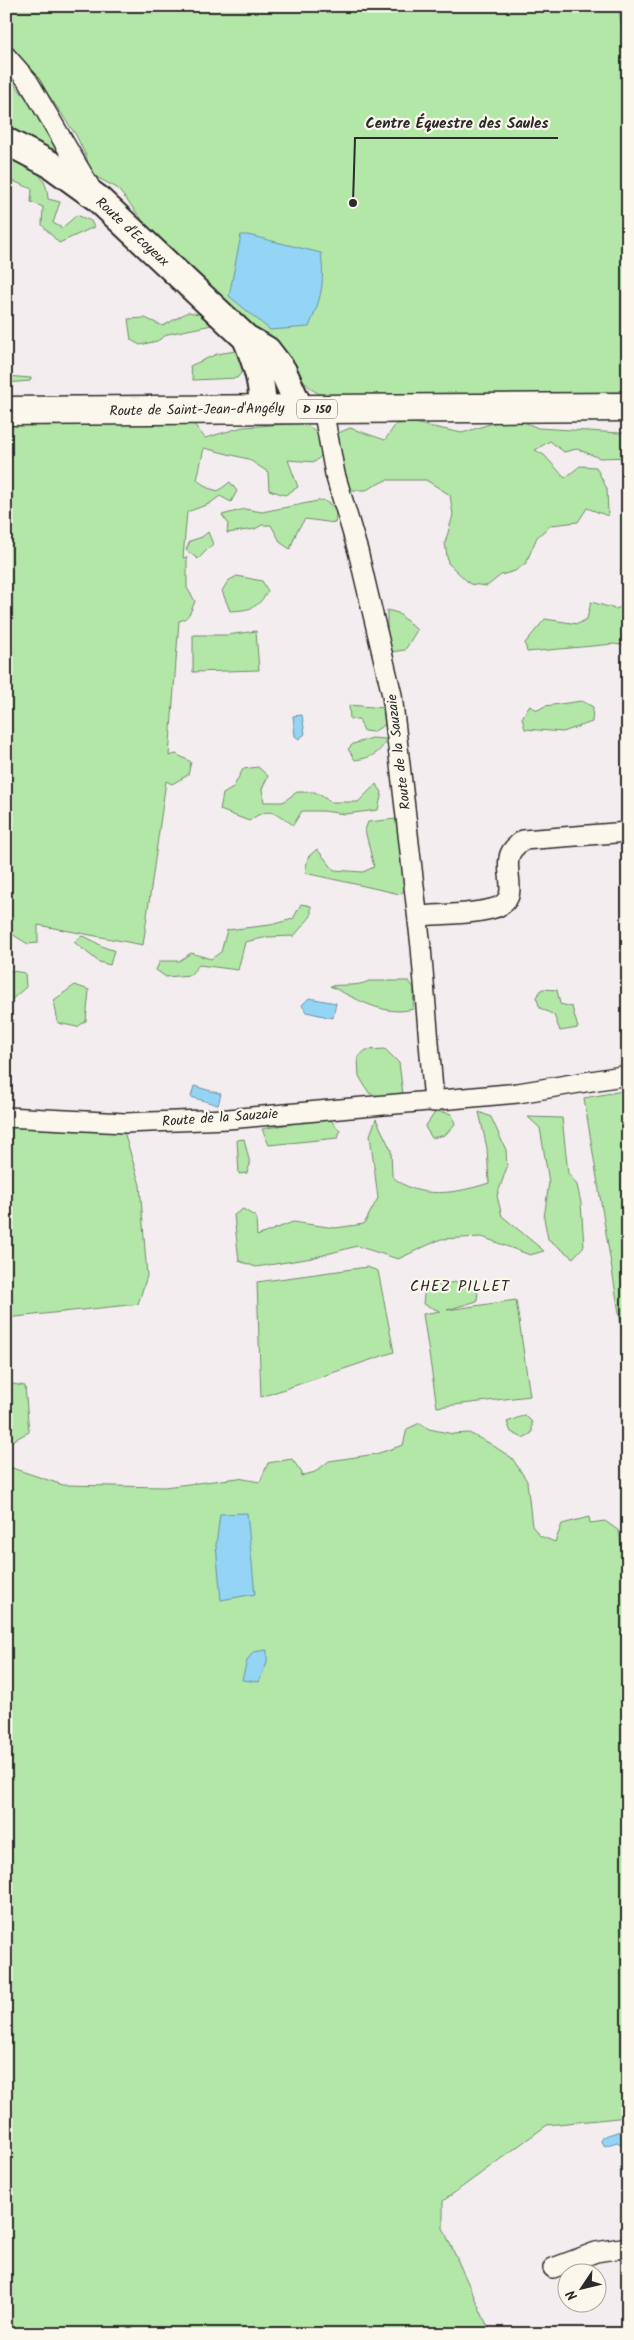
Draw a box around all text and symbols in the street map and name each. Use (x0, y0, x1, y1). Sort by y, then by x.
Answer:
callout: Centre Équestre des Saules (355, 108, 558, 138)
text: Centre Équestre des Saules (366, 112, 548, 136)
street label: Route d'Ecoyeux (90, 192, 175, 273)
street label: Route de Saint-Jean-d'Angély (109, 397, 285, 423)
road number: D 150 (297, 399, 337, 418)
street label: Route de la Sauzaie (381, 692, 417, 811)
street label: Route de la Sauzaie (161, 1103, 279, 1133)
district label: CHEZ PILLET (410, 1275, 511, 1299)
north arrow (556, 2262, 606, 2312)
text: N (561, 2285, 584, 2305)

